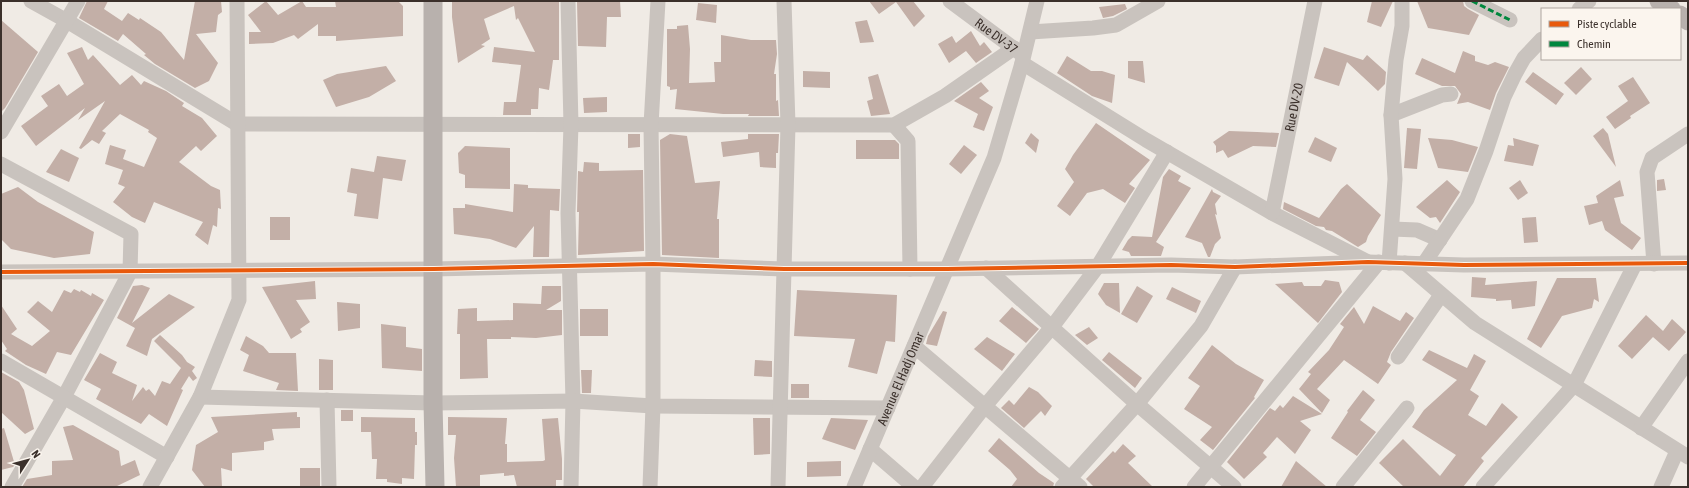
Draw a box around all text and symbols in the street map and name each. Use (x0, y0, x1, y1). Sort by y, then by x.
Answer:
legend (1541, 8, 1681, 60)
street label: Rue DV-37 (972, 15, 1021, 56)
text: Piste cyclable (1577, 17, 1637, 31)
text: Chemin (1577, 37, 1611, 51)
street label: Rue DV-20 (1281, 81, 1306, 133)
street label: Avenue El Hadj Omar (874, 329, 927, 427)
north arrow (8, 440, 48, 480)
text: N (29, 448, 43, 460)

